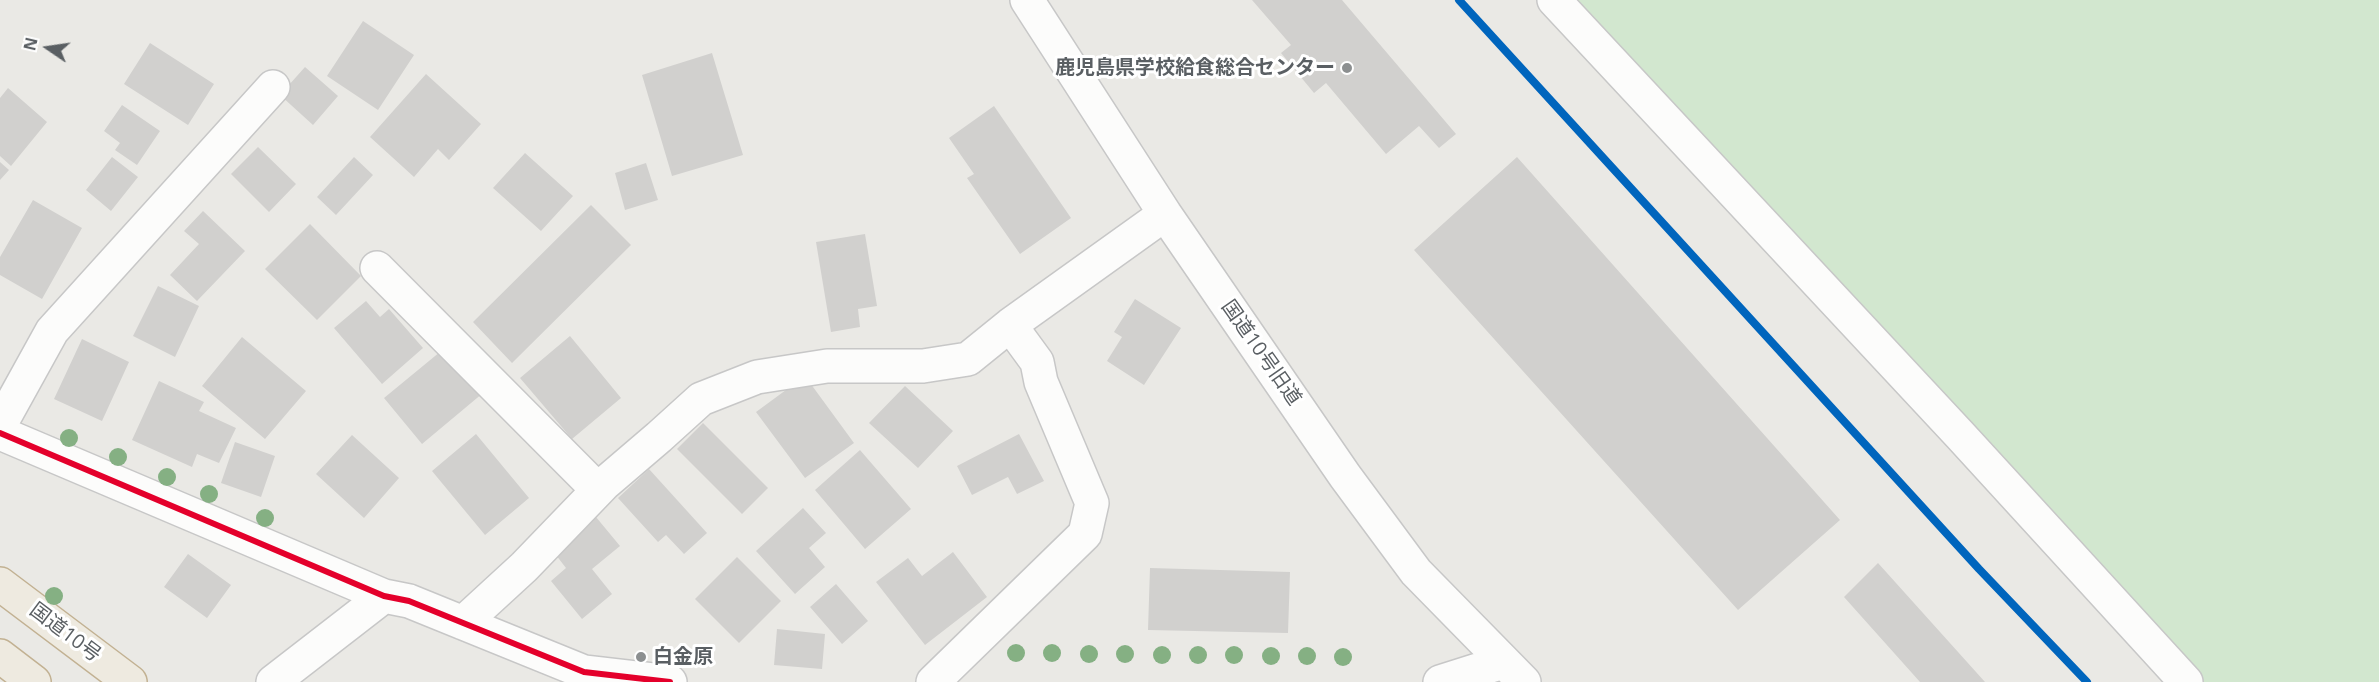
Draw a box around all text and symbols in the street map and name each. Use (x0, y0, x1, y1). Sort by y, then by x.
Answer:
north arrow (18, 18, 78, 78)
text: N (18, 35, 43, 53)
place label: 鹿児島県学校給食総合センター (1055, 56, 1335, 80)
marker: 鹿児島県学校給食総合センター (1340, 61, 1354, 75)
street label: 国道10号旧道 (1216, 296, 1306, 410)
street label: 国道10号 (25, 598, 105, 668)
place label: 白金原 (653, 645, 713, 669)
marker: 白金原 (634, 650, 648, 664)

